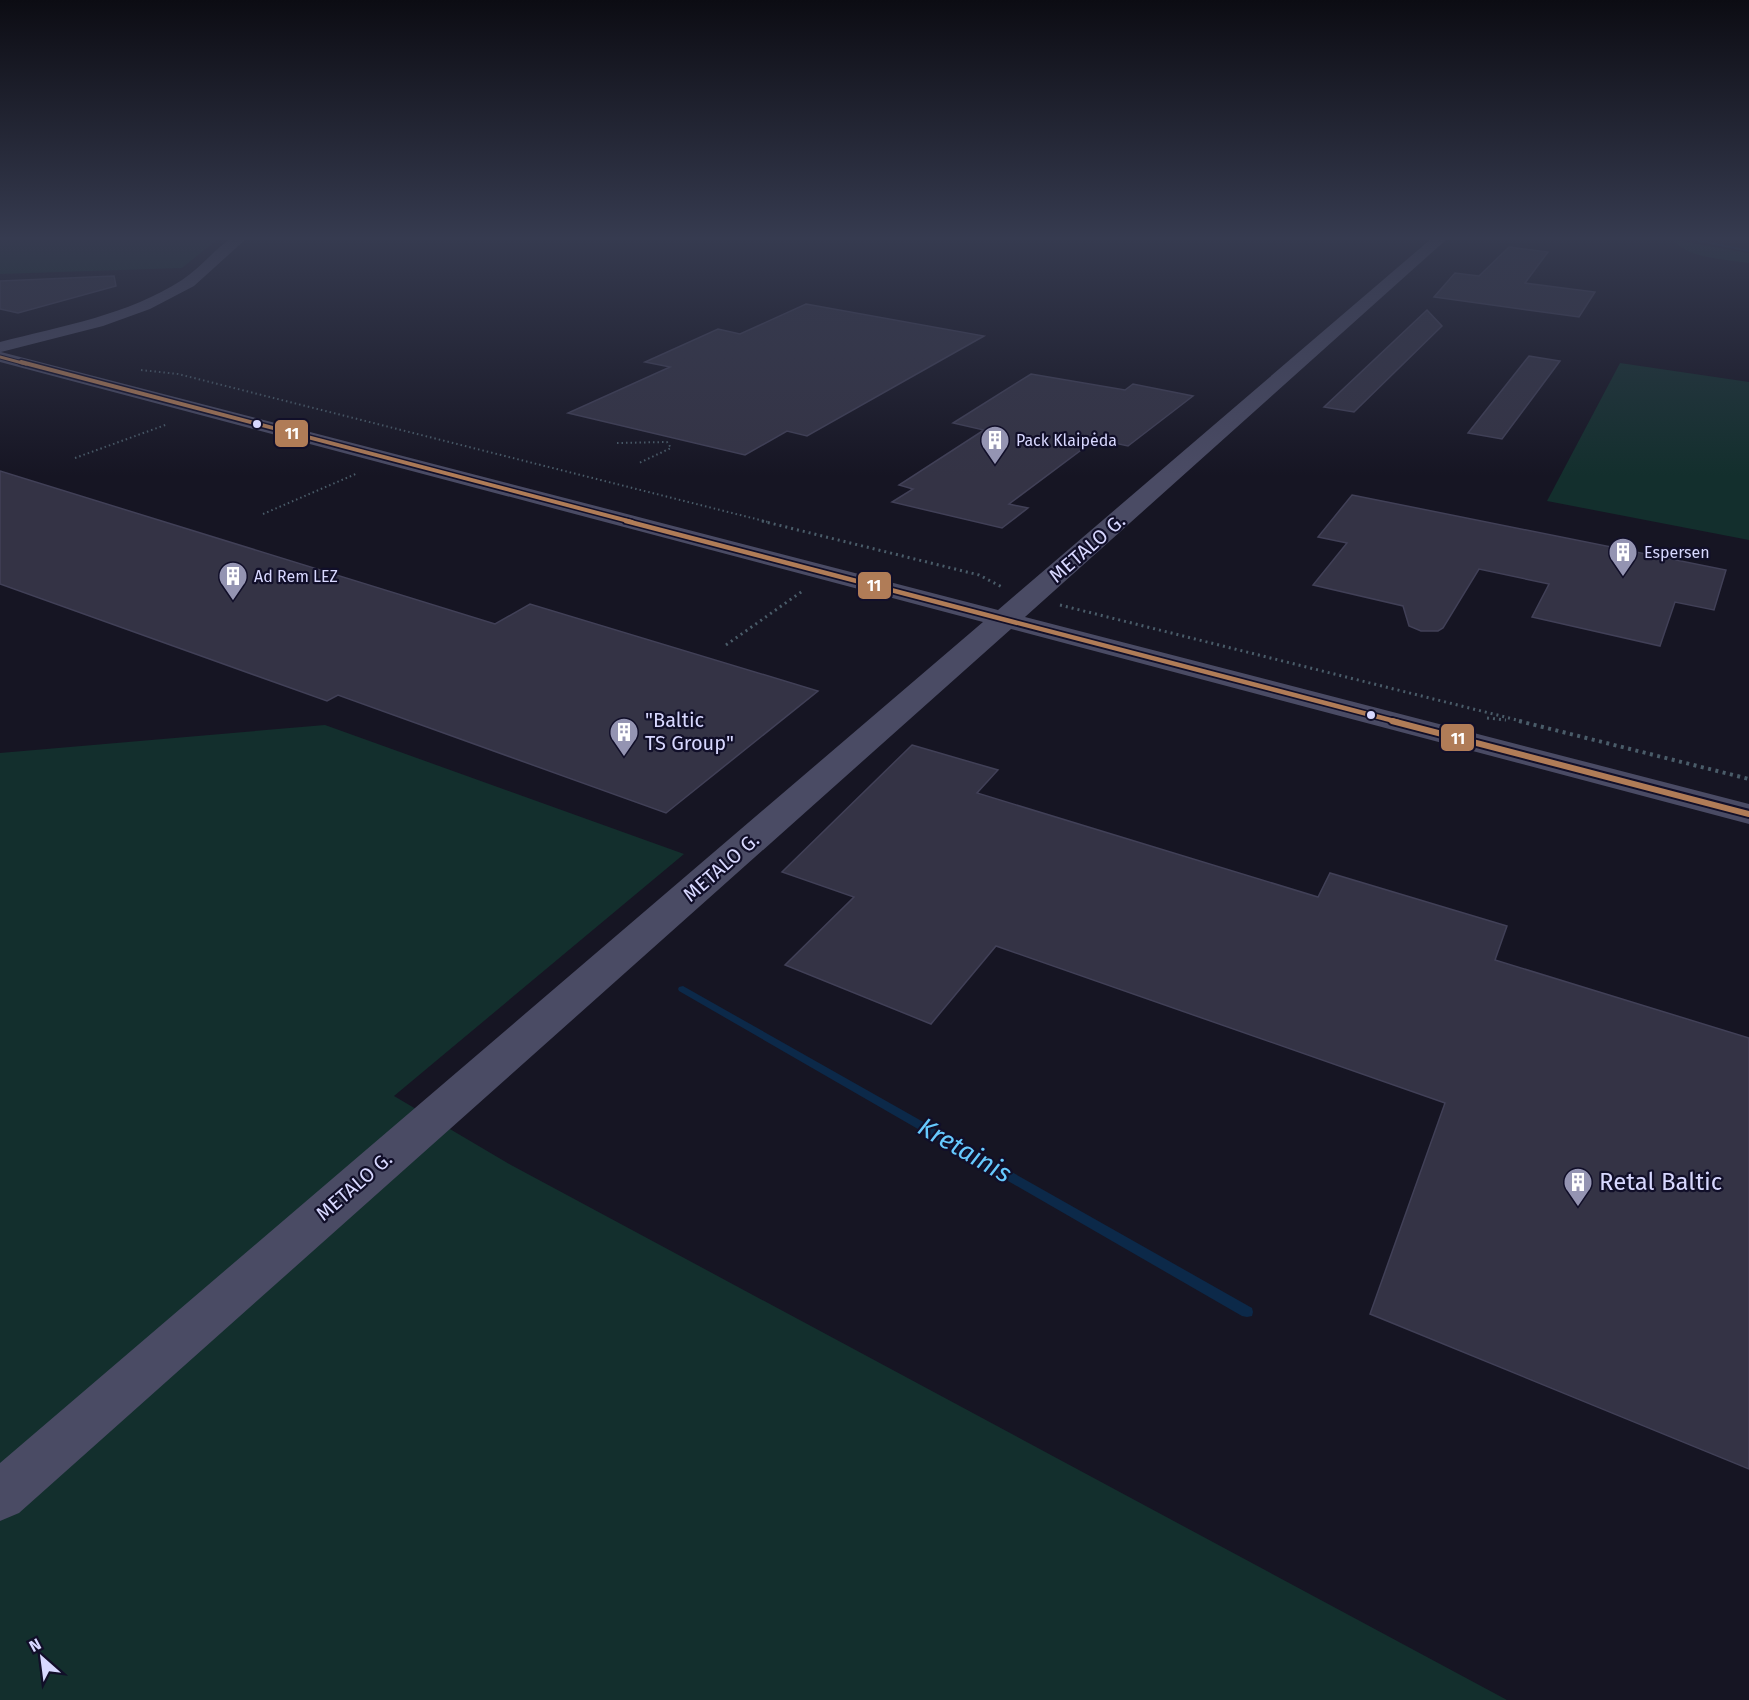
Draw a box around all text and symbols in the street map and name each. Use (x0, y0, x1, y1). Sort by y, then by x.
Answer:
unlabelled marker (251, 418, 263, 430)
line badge: 11 (274, 419, 309, 448)
text: 11 (285, 424, 299, 443)
building icon: Pack Klaipėda (979, 424, 1011, 466)
place label: Pack Klaipėda (1016, 431, 1117, 450)
street label: METALO G. (1044, 509, 1130, 587)
building icon: Espersen (1607, 536, 1639, 578)
place label: Espersen (1644, 543, 1710, 562)
building icon: Ad Rem LEZ (217, 560, 249, 602)
place label: Ad Rem LEZ (254, 567, 338, 586)
line badge: 11 (857, 571, 892, 600)
text: 11 (867, 576, 881, 595)
place label: "Baltic TS Group" (645, 708, 734, 755)
unlabelled marker (1365, 709, 1377, 721)
building icon: "Baltic TS Group" (608, 716, 640, 758)
line badge: 11 (1440, 723, 1475, 752)
text: 11 (1451, 729, 1465, 748)
street label: METALO G. (678, 828, 764, 906)
water label: Kretainis (912, 1111, 1017, 1190)
street label: METALO G. (311, 1147, 397, 1225)
building icon: Retal Baltic (1562, 1166, 1594, 1208)
place label: Retal Baltic (1599, 1168, 1722, 1196)
north arrow (12, 1628, 72, 1688)
text: N (26, 1634, 44, 1656)

